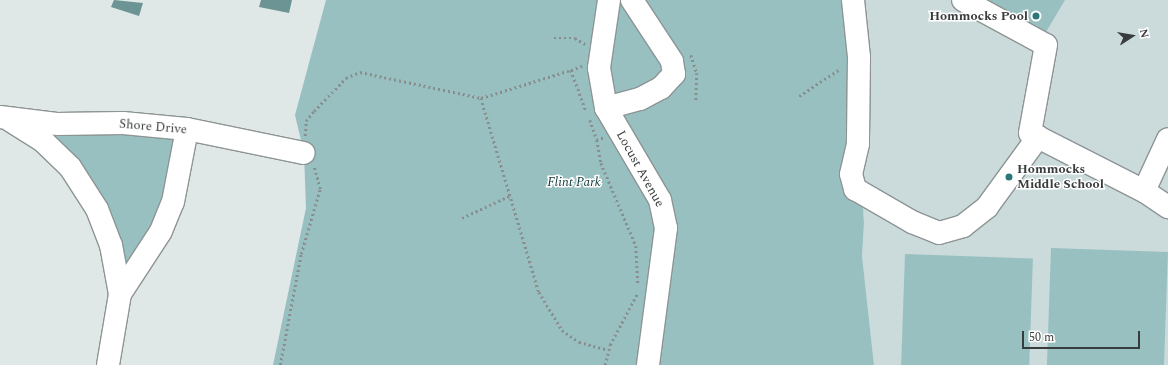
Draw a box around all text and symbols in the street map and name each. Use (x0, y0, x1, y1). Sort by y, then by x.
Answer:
place label: Hommocks Pool (929, 8, 1028, 24)
marker: Hommocks Pool (1031, 11, 1041, 21)
north arrow (1112, 16, 1152, 56)
text: N (1135, 27, 1153, 40)
street label: Shore Drive (118, 116, 188, 138)
street label: Locust Avenue (613, 128, 667, 210)
place label: Hommocks Middle School (1017, 162, 1104, 193)
marker: Hommocks Middle School (1004, 172, 1014, 182)
park label: Flint Park (547, 174, 601, 190)
scale bar (1024, 323, 1142, 349)
text: 50 m (1029, 328, 1054, 347)

